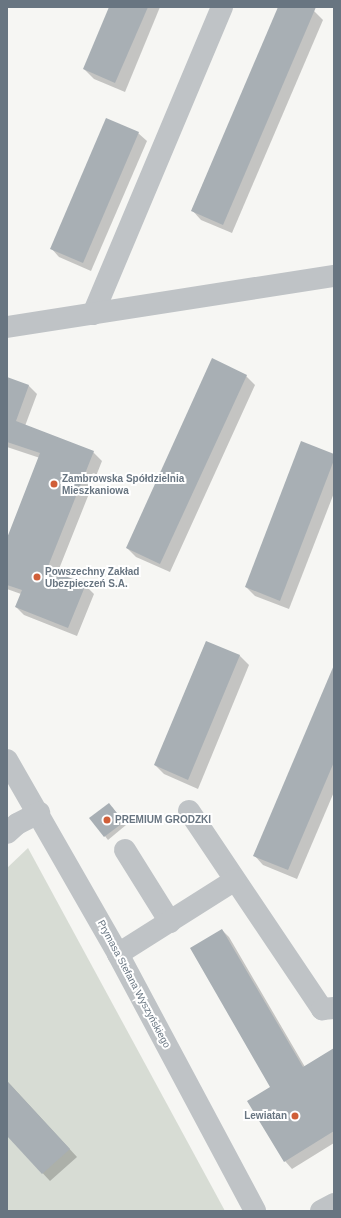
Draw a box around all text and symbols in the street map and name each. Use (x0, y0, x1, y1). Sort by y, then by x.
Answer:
place label: Zambrowska Spółdzielnia Mieszkaniowa (62, 472, 184, 496)
marker: Zambrowska Spółdzielnia Mieszkaniowa (49, 479, 59, 489)
place label: Powszechny Zakład Ubezpieczeń S.A. (45, 565, 139, 588)
marker: Powszechny Zakład Ubezpieczeń S.A. (32, 572, 42, 582)
place label: PREMIUM GRODZKI (115, 814, 211, 826)
marker: PREMIUM GRODZKI (102, 815, 112, 825)
street label: Prymasa Stefana Wyszyńskiego (95, 918, 173, 1050)
place label: Lewiatan (244, 1110, 287, 1122)
marker: Lewiatan (290, 1111, 300, 1121)

